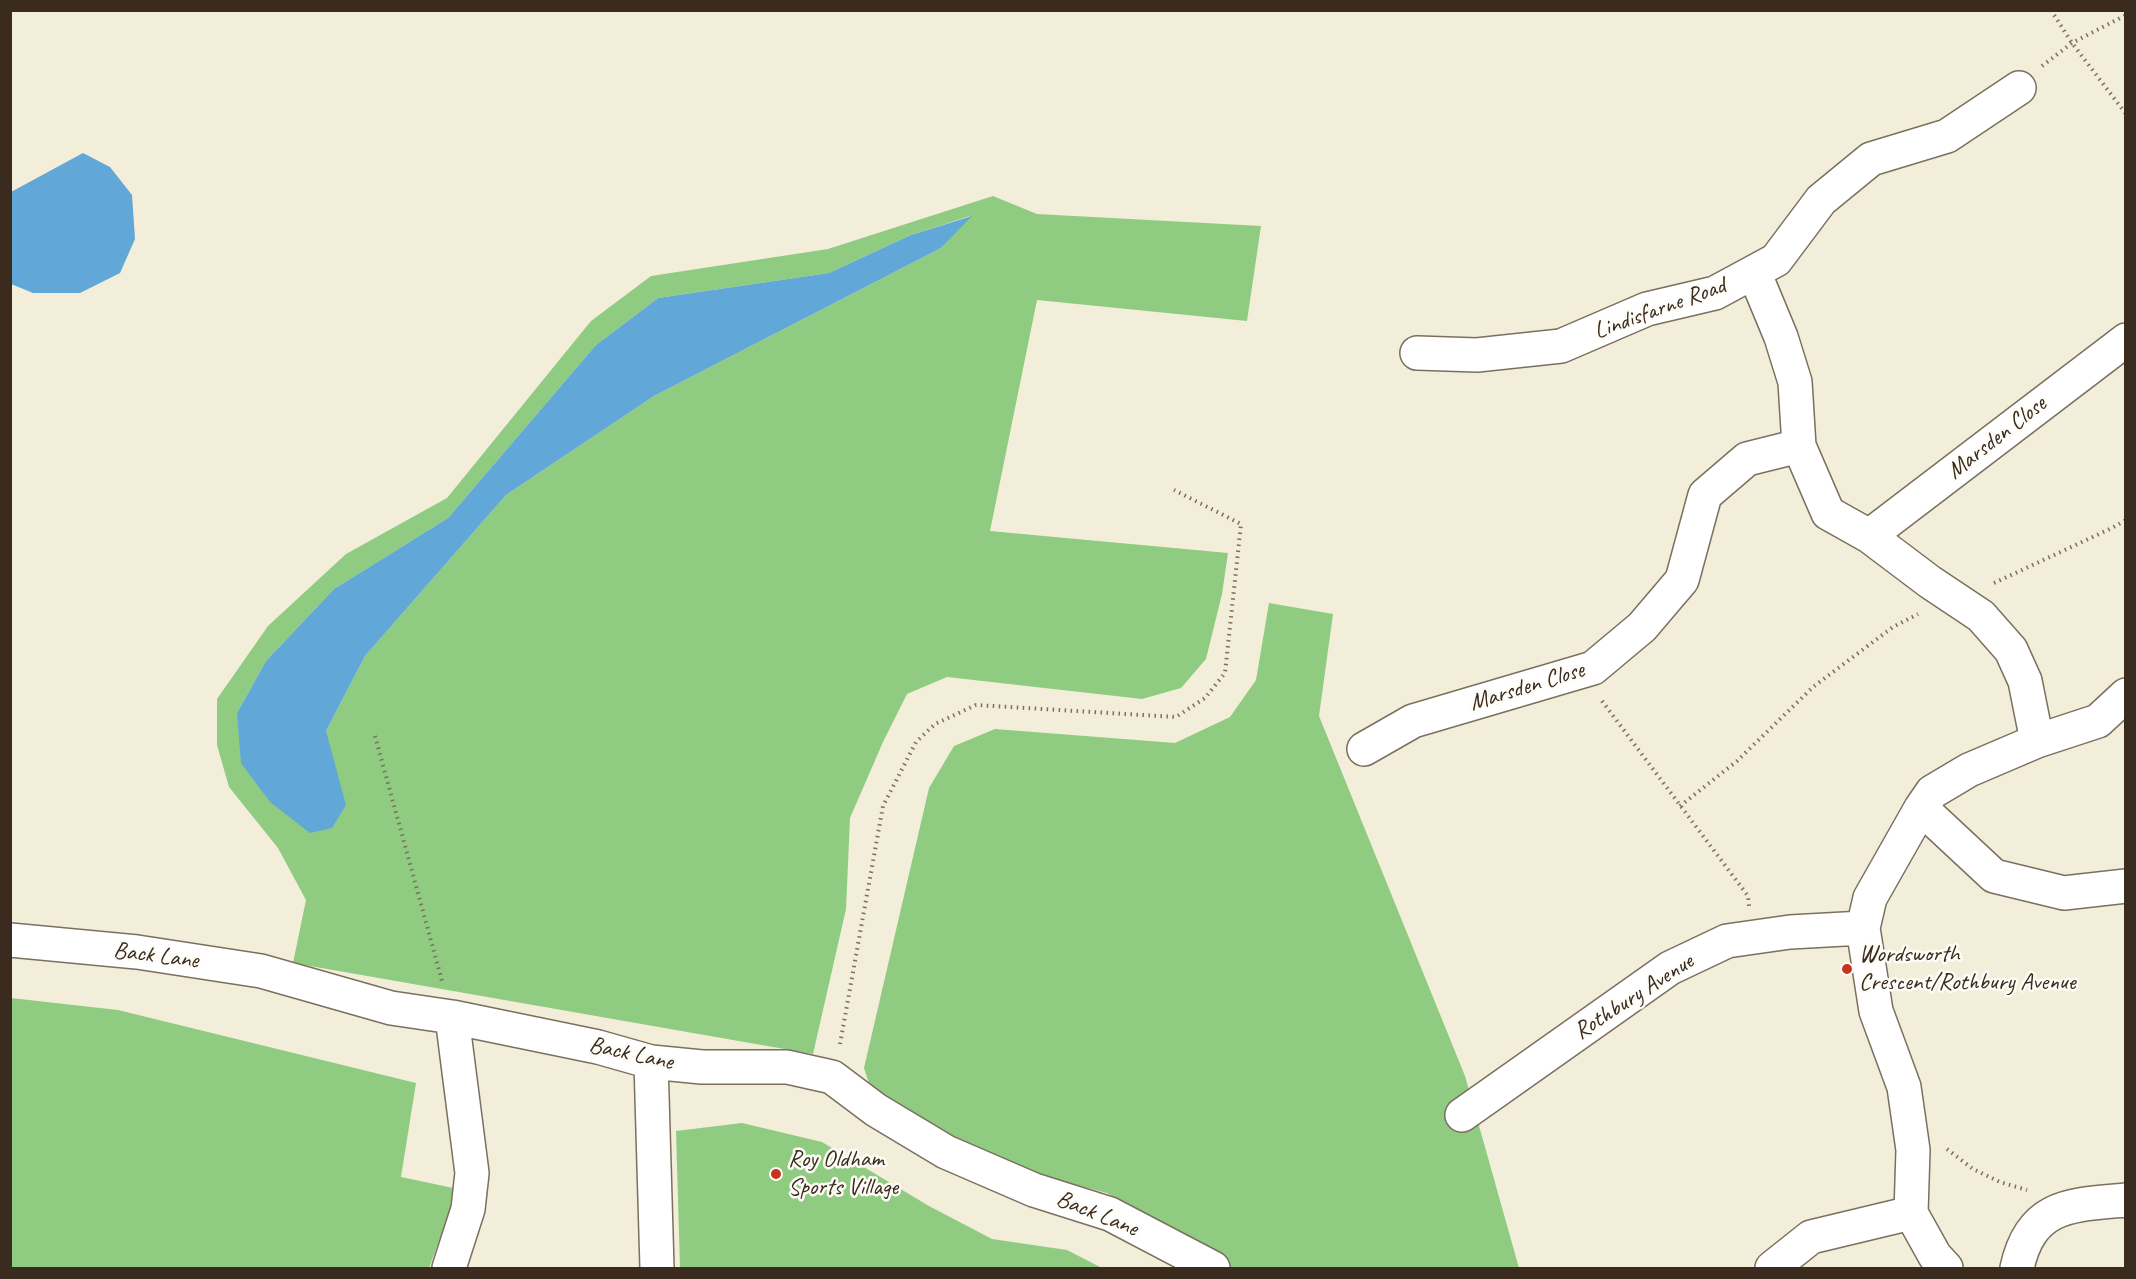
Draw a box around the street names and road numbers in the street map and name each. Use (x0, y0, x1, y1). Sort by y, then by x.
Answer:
street label: Lindisfarne Road (1590, 272, 1730, 346)
street label: Marsden Close (1941, 390, 2053, 486)
street label: Marsden Close (1466, 656, 1588, 718)
street label: Back Lane (112, 937, 200, 975)
street label: Rothbury Avenue (1569, 948, 1699, 1046)
street label: Back Lane (586, 1031, 676, 1077)
street label: Back Lane (1052, 1185, 1142, 1243)

